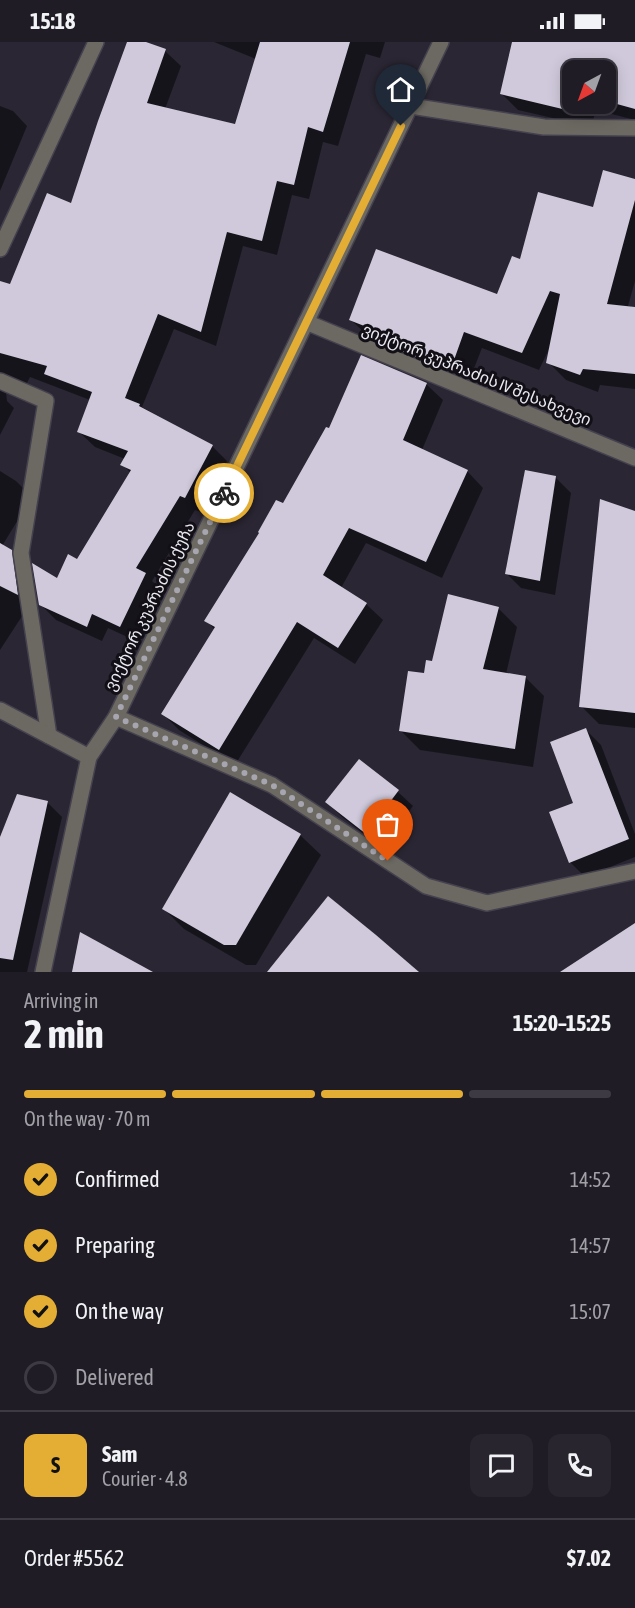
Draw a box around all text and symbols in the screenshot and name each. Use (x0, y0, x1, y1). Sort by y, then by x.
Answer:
text: 15:18 (30, 8, 75, 34)
north arrow (562, 60, 616, 114)
map controls (562, 60, 616, 114)
pin (375, 64, 426, 126)
icon: home (384, 73, 417, 106)
street label: ვიქტორ კუპრაძის IV შესახვევი (359, 320, 594, 429)
courier (194, 463, 254, 523)
icon: bike (208, 477, 241, 510)
street label: ვიქტორ კუპრაძის ქუჩა (100, 519, 199, 694)
pin (362, 799, 413, 861)
icon: bag (371, 808, 404, 841)
text: Arriving in (24, 989, 98, 1012)
text: 15:20–15:25 (513, 1010, 611, 1036)
text: 2 min (24, 1012, 104, 1056)
text: On the way · 70 m (24, 1107, 150, 1130)
icon: check (24, 1163, 57, 1196)
text: Confirmed (75, 1166, 160, 1192)
text: 14:52 (570, 1168, 611, 1191)
icon: check (24, 1229, 57, 1262)
text: Preparing (75, 1232, 155, 1258)
text: 14:57 (570, 1234, 611, 1257)
icon: check (24, 1295, 57, 1328)
text: On the way (75, 1298, 164, 1324)
text: 15:07 (569, 1300, 611, 1323)
text: Delivered (75, 1364, 154, 1390)
button: chat (470, 1434, 533, 1497)
button: phone (548, 1434, 611, 1497)
text: Sam (102, 1441, 137, 1467)
text: S (51, 1452, 60, 1478)
text: Courier · 4.8 (102, 1467, 188, 1490)
text: Order #5562 (24, 1545, 124, 1571)
text: $7.02 (567, 1545, 611, 1571)

